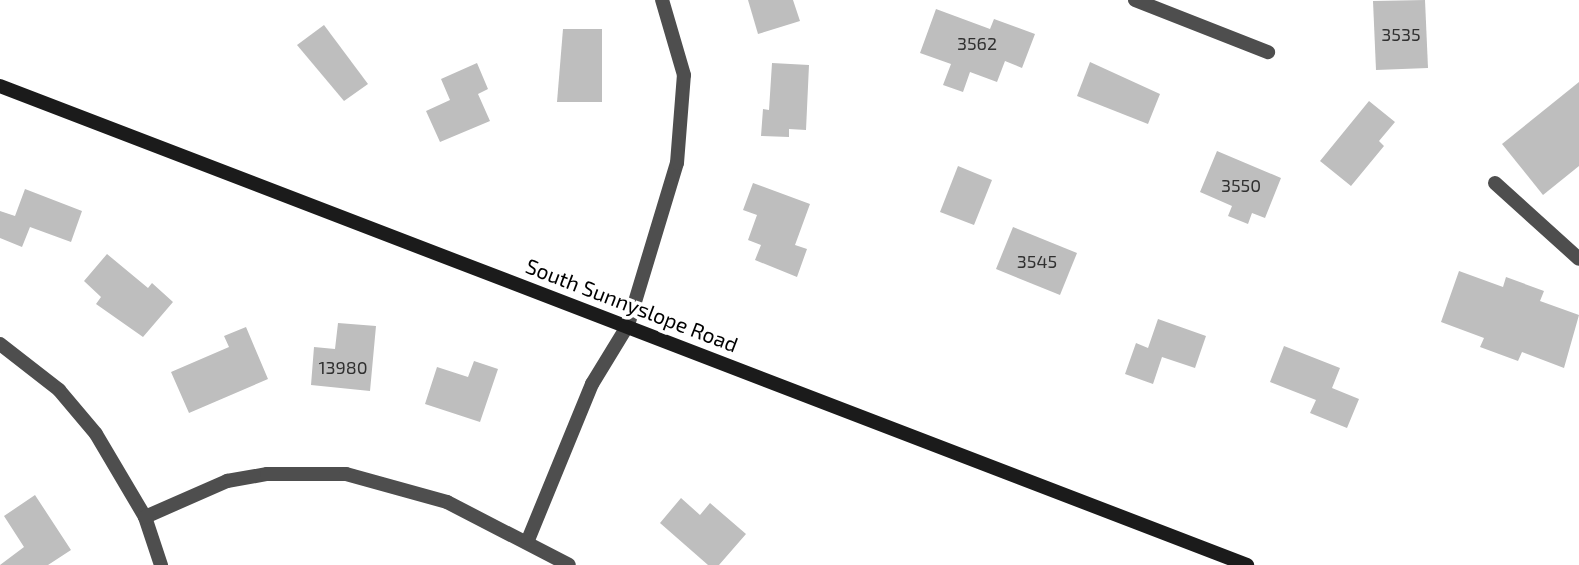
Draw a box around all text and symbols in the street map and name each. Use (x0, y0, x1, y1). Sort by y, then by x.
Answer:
house number: 3535 (1381, 23, 1421, 45)
house number: 3562 (957, 32, 997, 54)
house number: 3550 (1221, 174, 1261, 196)
house number: 3545 (1017, 250, 1057, 272)
street label: South Sunnyslope Road (522, 253, 742, 357)
house number: 13980 (318, 356, 368, 378)

